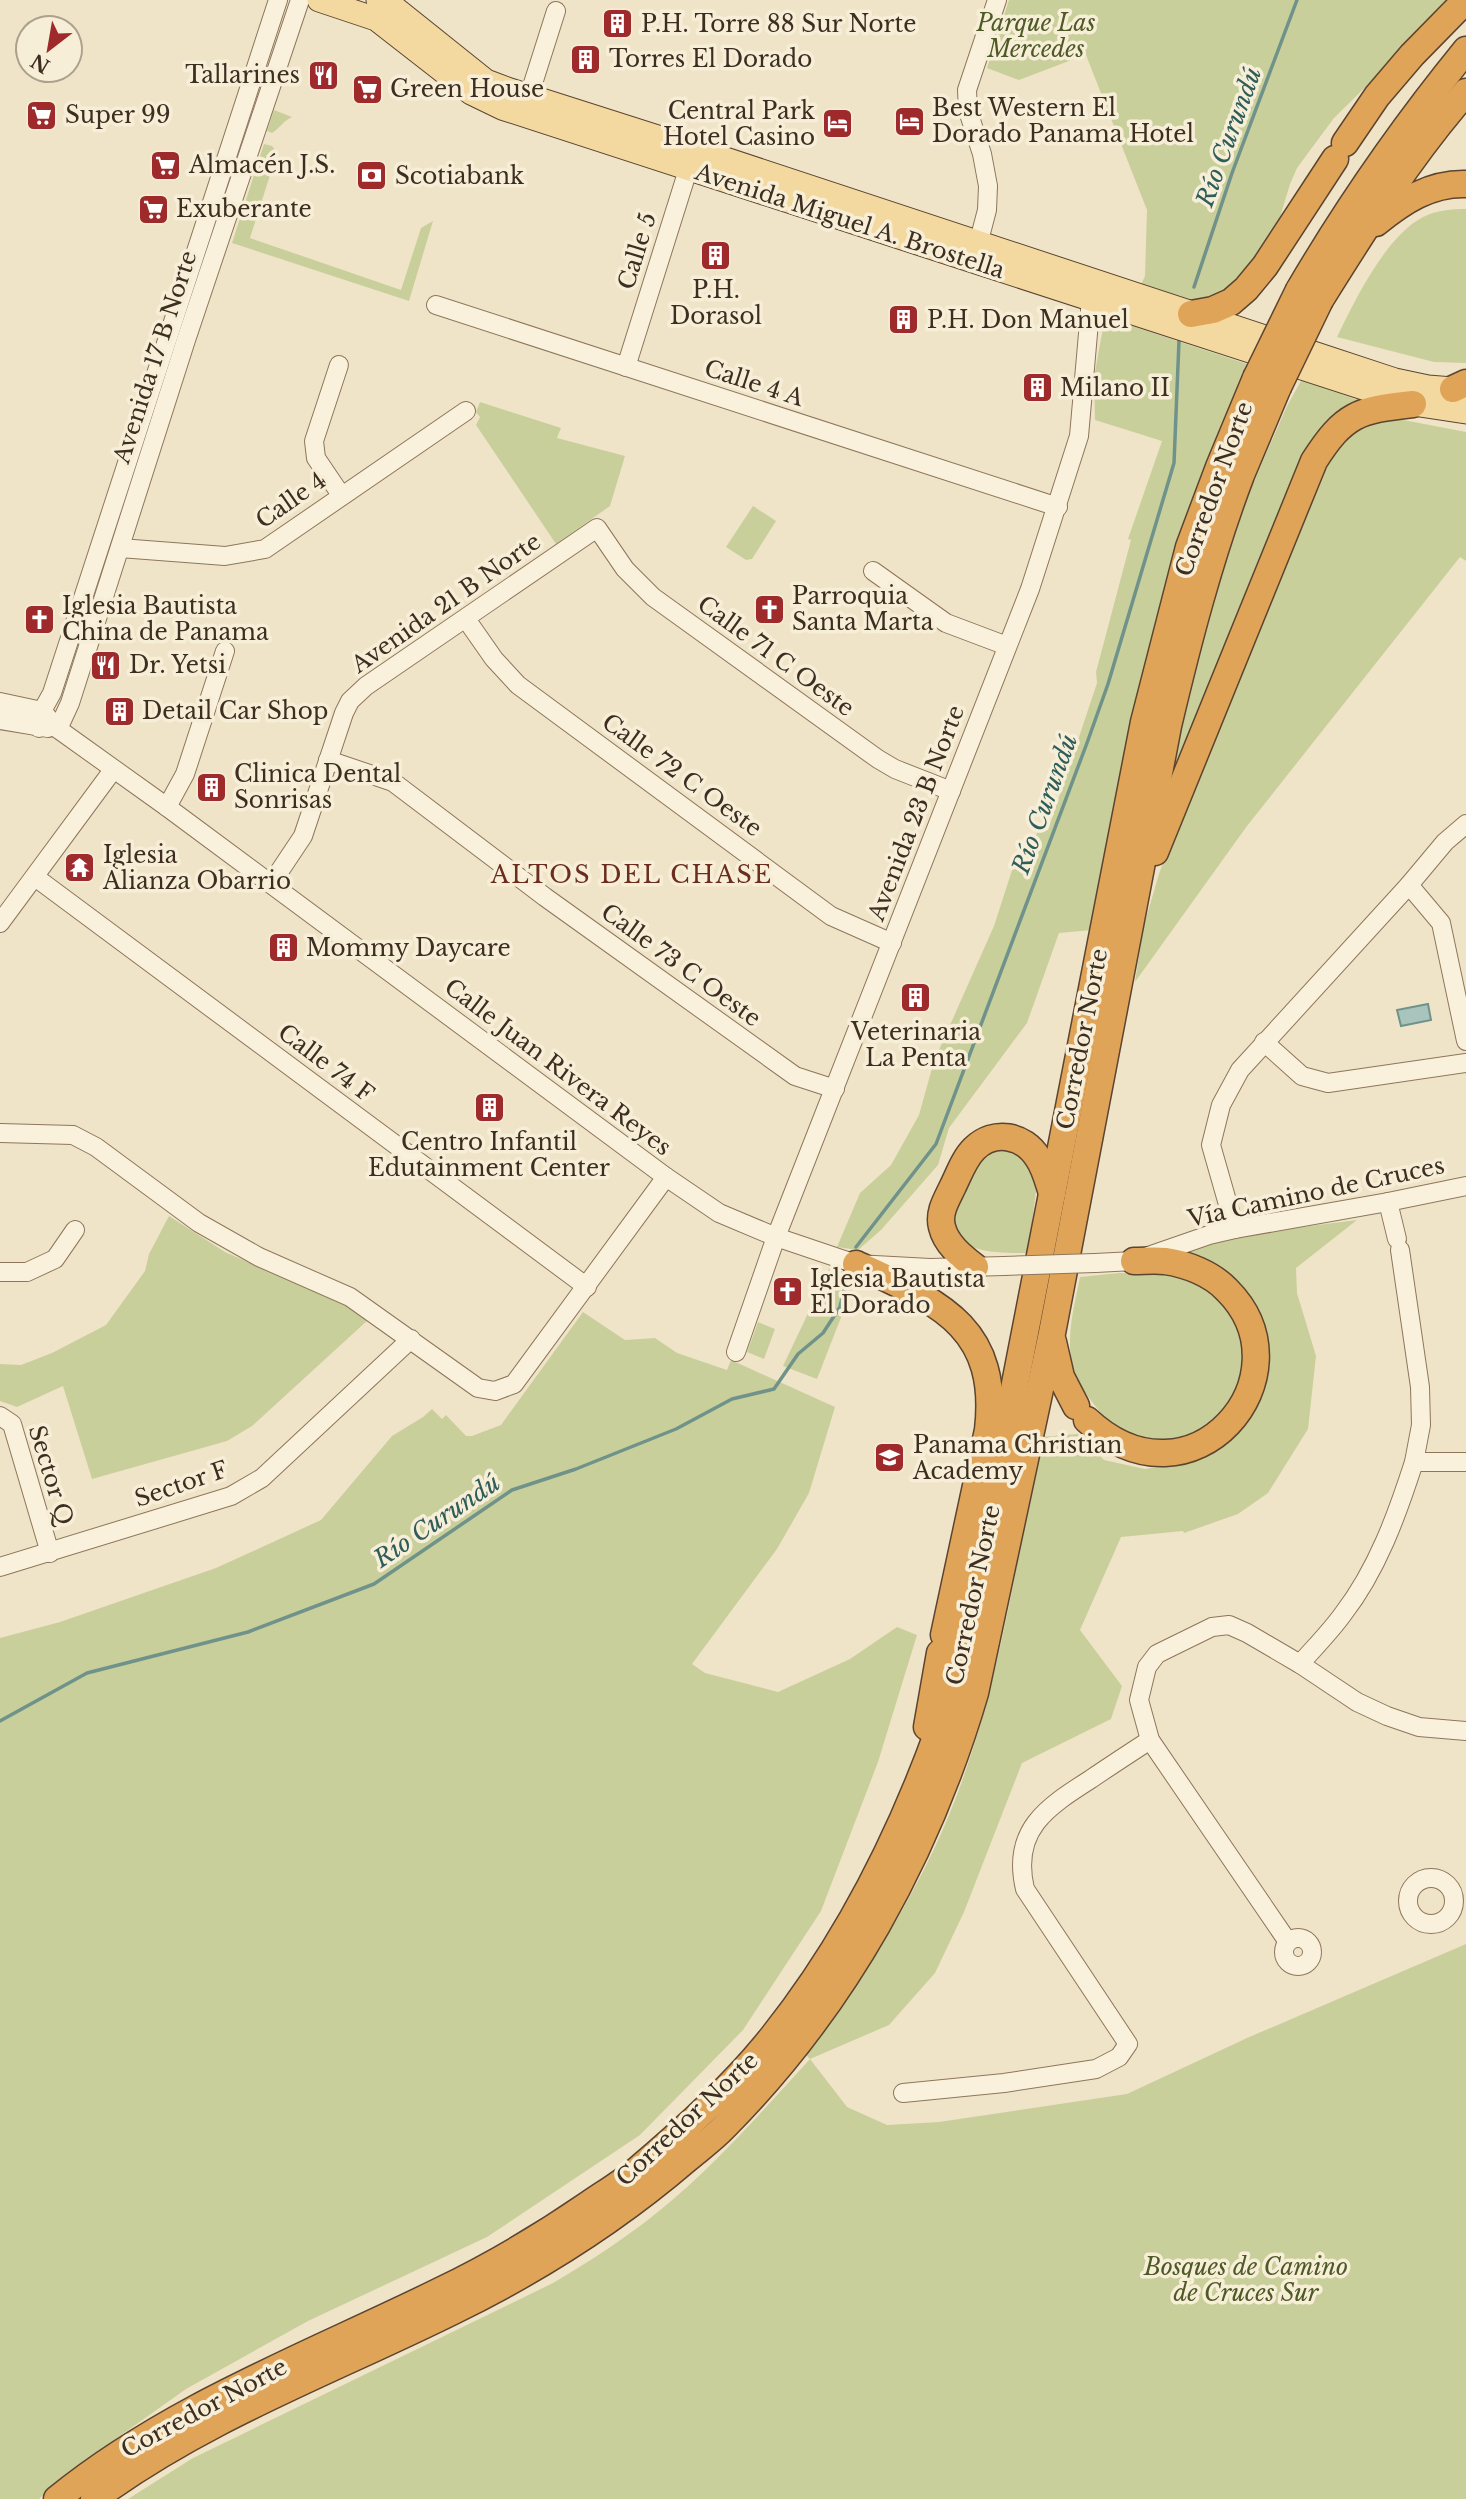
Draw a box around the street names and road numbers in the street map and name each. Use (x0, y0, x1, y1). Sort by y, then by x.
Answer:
street label: Avenida Miguel A. Brostella (691, 157, 1009, 284)
street label: Calle 5 (612, 209, 662, 293)
street label: Avenida 17 B Norte (107, 247, 203, 468)
street label: Calle 4 A (701, 354, 808, 413)
street label: Corredor Norte (1169, 398, 1259, 580)
street label: Calle 4 (250, 466, 332, 534)
street label: Avenida 21 B Norte (345, 527, 546, 679)
street label: Calle 71 C Oeste (692, 590, 860, 722)
street label: Avenida 23 B Norte (862, 701, 970, 926)
street label: Calle 72 C Oeste (597, 708, 767, 842)
street label: Calle 73 C Oeste (596, 898, 766, 1032)
street label: Corredor Norte (1051, 946, 1113, 1132)
street label: Calle Juan Rivera Reyes (439, 973, 677, 1161)
street label: Calle 74 F (273, 1018, 379, 1108)
street label: Vía Camino de Cruces (1184, 1151, 1447, 1233)
street label: Sector Q (23, 1422, 79, 1528)
street label: Sector F (131, 1455, 231, 1513)
street label: Corredor Norte (940, 1502, 1006, 1688)
street label: Corredor Norte (610, 2046, 764, 2192)
street label: Corredor Norte (116, 2352, 292, 2464)

